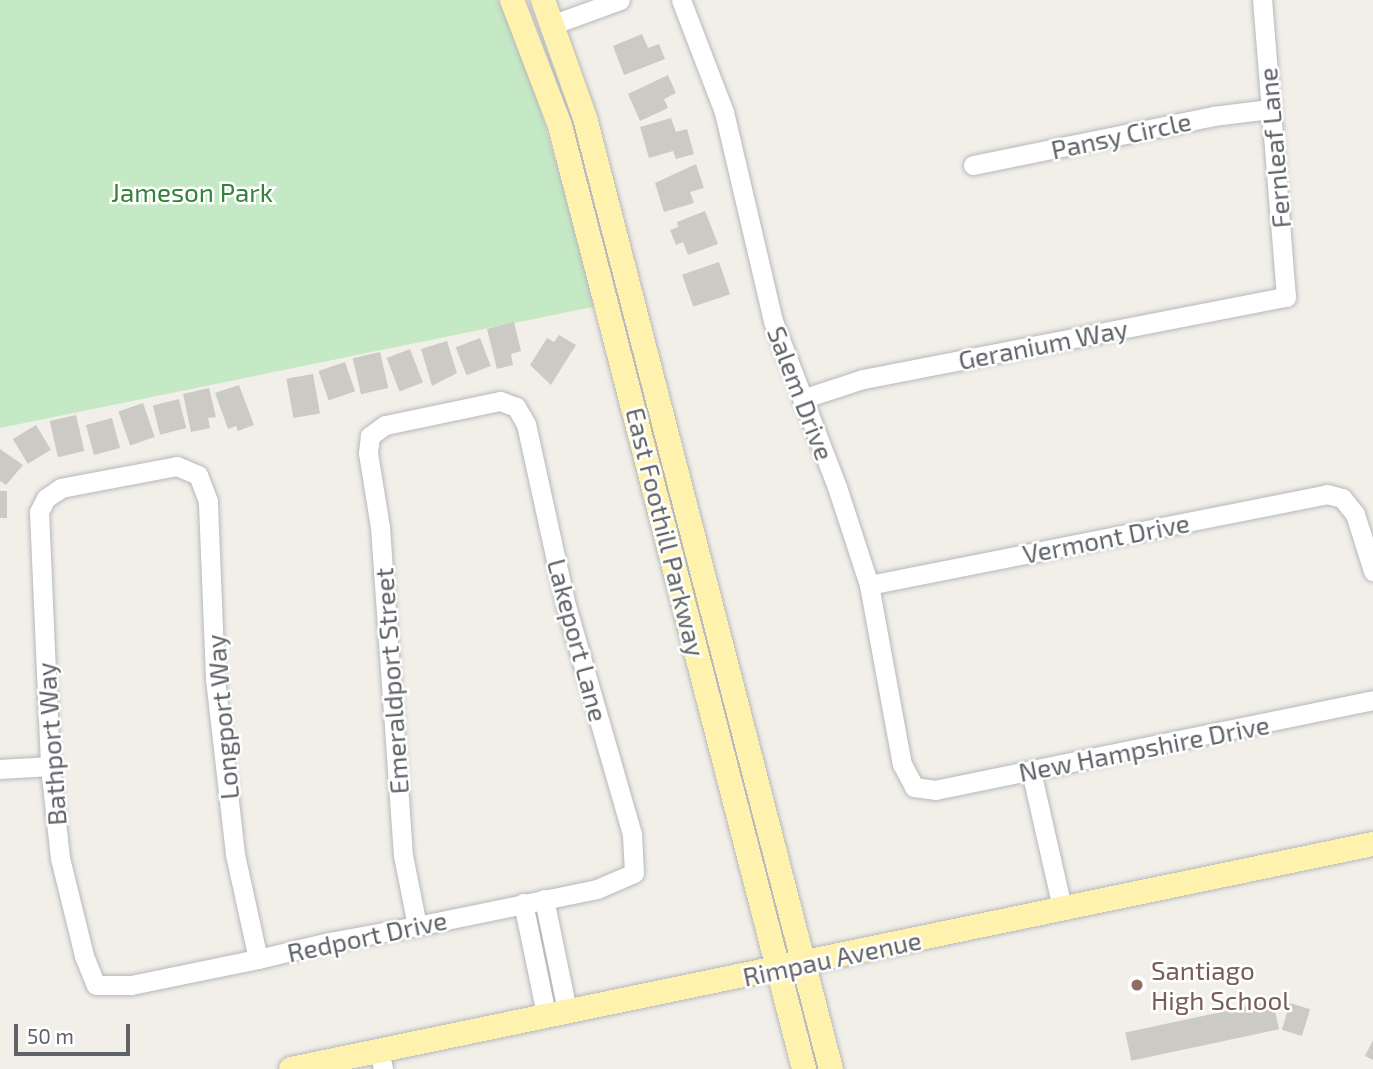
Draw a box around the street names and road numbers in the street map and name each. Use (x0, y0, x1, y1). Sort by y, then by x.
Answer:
street label: Fernleaf Lane (1251, 66, 1297, 230)
street label: Pansy Circle (1048, 105, 1194, 165)
street label: Geranium Way (955, 312, 1131, 376)
street label: Salem Drive (761, 322, 841, 464)
street label: East Foothill Parkway (620, 404, 712, 660)
street label: Vermont Drive (1020, 507, 1192, 569)
street label: Lakeport Lane (541, 555, 615, 725)
street label: Emeraldport Street (368, 567, 414, 795)
street label: Longport Way (199, 633, 245, 801)
street label: Bathport Way (30, 661, 72, 827)
street label: New Hampshire Drive (1016, 708, 1272, 788)
street label: Redport Drive (284, 904, 450, 968)
street label: Rimpau Avenue (740, 924, 924, 992)

